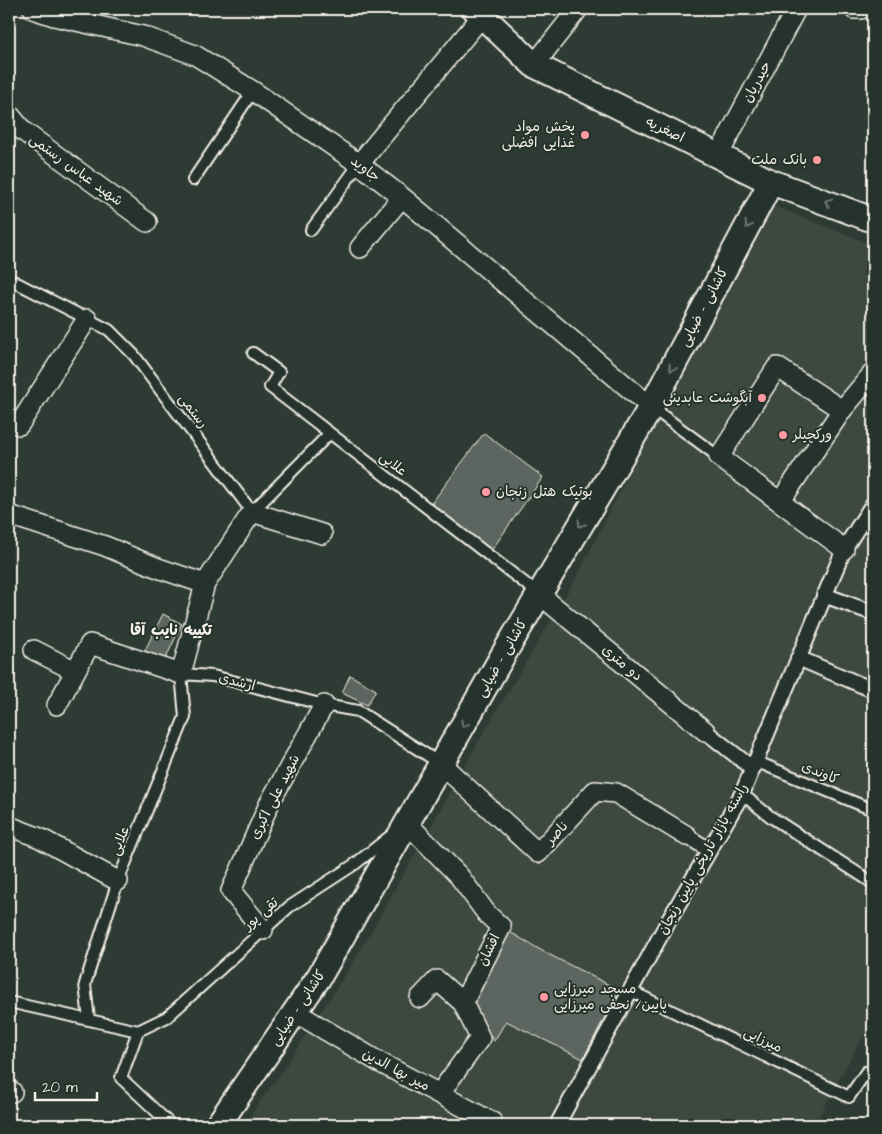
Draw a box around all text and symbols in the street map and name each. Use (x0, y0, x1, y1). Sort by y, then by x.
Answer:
street label: حیدریان (738, 58, 776, 106)
street label: اصغریه (642, 112, 688, 148)
place label: پخش مواد غذایی افضلی (502, 117, 575, 153)
street label: شهید عباس رستمی (25, 129, 127, 211)
marker: پخش مواد غذایی افضلی (579, 129, 591, 141)
place label: بانک ملت (751, 150, 807, 170)
street label: جاوید (346, 151, 384, 187)
marker: بانک ملت (811, 154, 823, 166)
one-way arrow (824, 198, 833, 209)
one-way arrow (744, 220, 754, 229)
street label: کاشانی - ضیایی (675, 264, 733, 350)
one-way arrow (668, 363, 678, 372)
place label: آبگوشت عابدینی (663, 388, 753, 408)
street label: رستمی (173, 389, 213, 433)
marker: آبگوشت عابدینی (756, 392, 768, 404)
place label: ورکچیلر (792, 425, 832, 445)
marker: ورکچیلر (777, 429, 789, 441)
street label: علایی (375, 447, 411, 481)
place label: بوتیک هتل زنجان (496, 482, 593, 502)
marker: بوتیک هتل زنجان (480, 486, 492, 498)
one-way arrow (578, 518, 588, 527)
street label: کاشانی - ضیایی (471, 615, 533, 701)
district label: تکییه نایب آقا (130, 620, 212, 641)
street label: دو متری (597, 640, 647, 686)
street label: ارشدی (216, 668, 258, 696)
one-way arrow (460, 719, 470, 728)
street label: شهید علی اکبری (245, 751, 305, 843)
street label: کاوندی (798, 756, 842, 790)
street label: راسته بازار تاریخی پایین زنجان (653, 780, 753, 938)
street label: ناصر (540, 817, 573, 850)
street label: علایی (105, 823, 135, 859)
street label: تقی پور (238, 892, 284, 936)
street label: افشان (473, 931, 505, 969)
street label: کاشانی - ضیایی (265, 966, 331, 1050)
place label: مسجد میرزایی پایین/ نجفی میرزایی (554, 979, 667, 1015)
marker: مسجد میرزایی پایین/ نجفی میرزایی (538, 991, 550, 1003)
street label: میرزایی (740, 1022, 786, 1058)
street label: میر بها الدین (359, 1044, 433, 1096)
scale bar (35, 1069, 98, 1101)
text: 20 m (42, 1077, 78, 1098)

